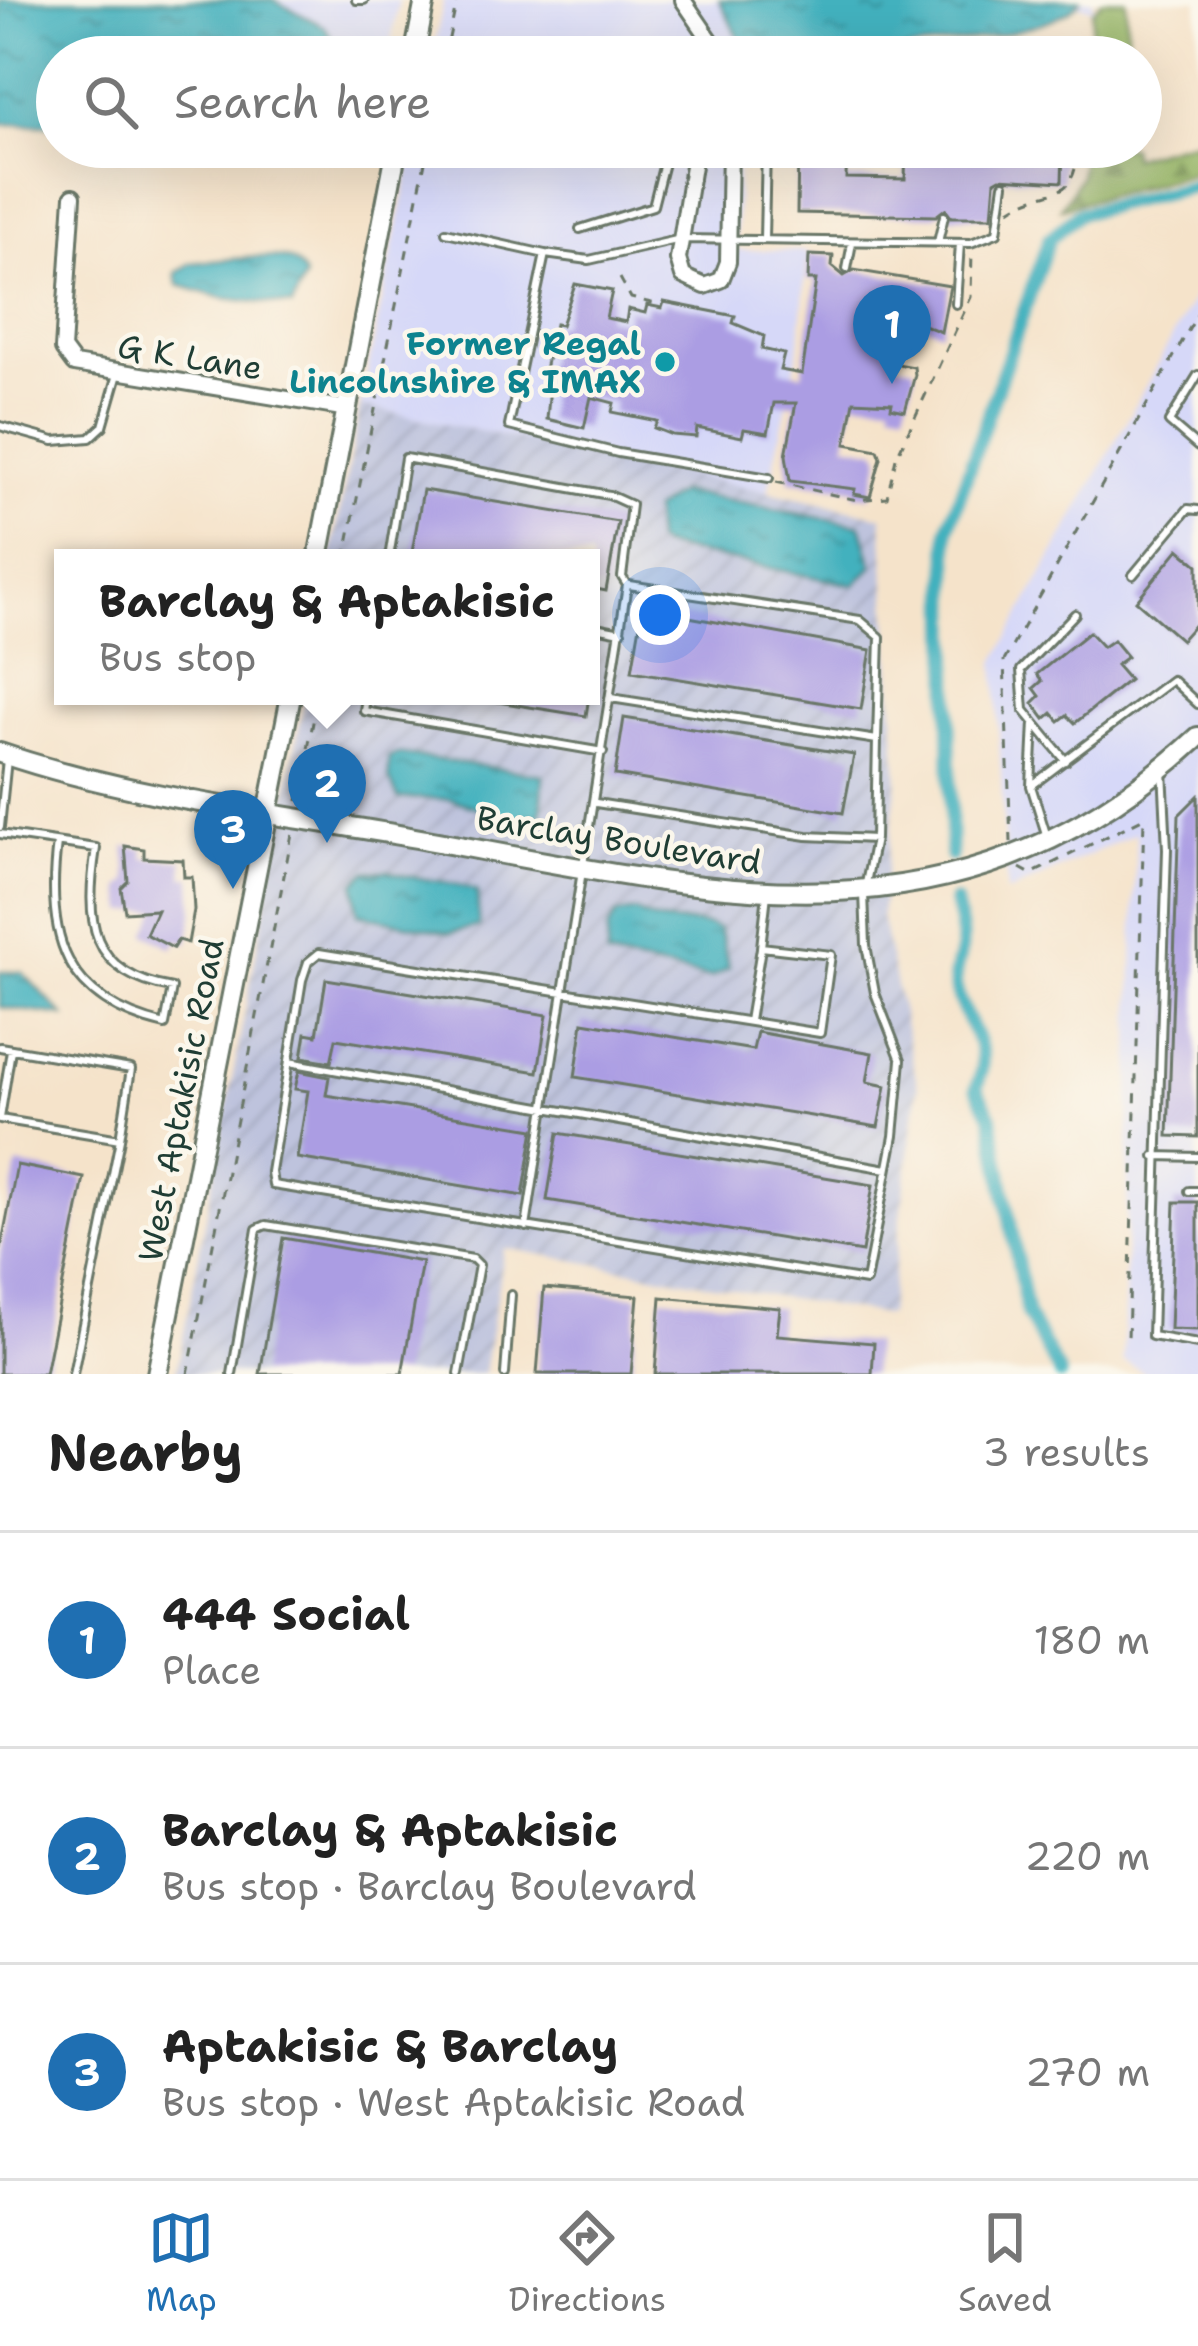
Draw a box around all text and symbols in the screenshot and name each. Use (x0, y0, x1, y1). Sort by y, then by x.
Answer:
search box (36, 36, 1162, 168)
icon: search (78, 69, 144, 135)
text: Search here (174, 72, 431, 132)
pin: 1 (853, 285, 931, 384)
place label: Former Regal Lincolnshire & IMAX (289, 321, 641, 404)
street label: G K Lane (115, 323, 265, 391)
marker: Former Regal Lincolnshire & IMAX (652, 349, 678, 375)
popup (54, 549, 600, 705)
text: Barclay & Aptakisic (99, 571, 555, 631)
your location (630, 585, 690, 645)
text: Bus stop (99, 631, 256, 683)
pin: 2 (288, 744, 366, 843)
pin: 3 (194, 790, 272, 889)
street label: Barclay Boulevard (473, 795, 765, 885)
street label: West Aptakisic Road (128, 934, 234, 1266)
text: Nearby (48, 1418, 243, 1486)
text: 3 results (983, 1426, 1150, 1478)
text: 444 Social (162, 1584, 410, 1644)
text: 1 (78, 1614, 96, 1666)
text: 180 m (1034, 1614, 1150, 1666)
text: Place (162, 1644, 261, 1696)
text: Barclay & Aptakisic (162, 1800, 618, 1860)
text: 2 (73, 1830, 101, 1882)
text: 220 m (1024, 1830, 1150, 1882)
text: Bus stop · Barclay Boulevard (162, 1860, 697, 1912)
text: Aptakisic & Barclay (162, 2016, 618, 2076)
text: 3 (73, 2046, 101, 2098)
text: 270 m (1025, 2046, 1150, 2098)
text: Bus stop · West Aptakisic Road (162, 2076, 745, 2128)
tab: Map (146, 2205, 217, 2322)
tab: Directions (509, 2205, 666, 2322)
tab: Saved (958, 2205, 1052, 2322)

